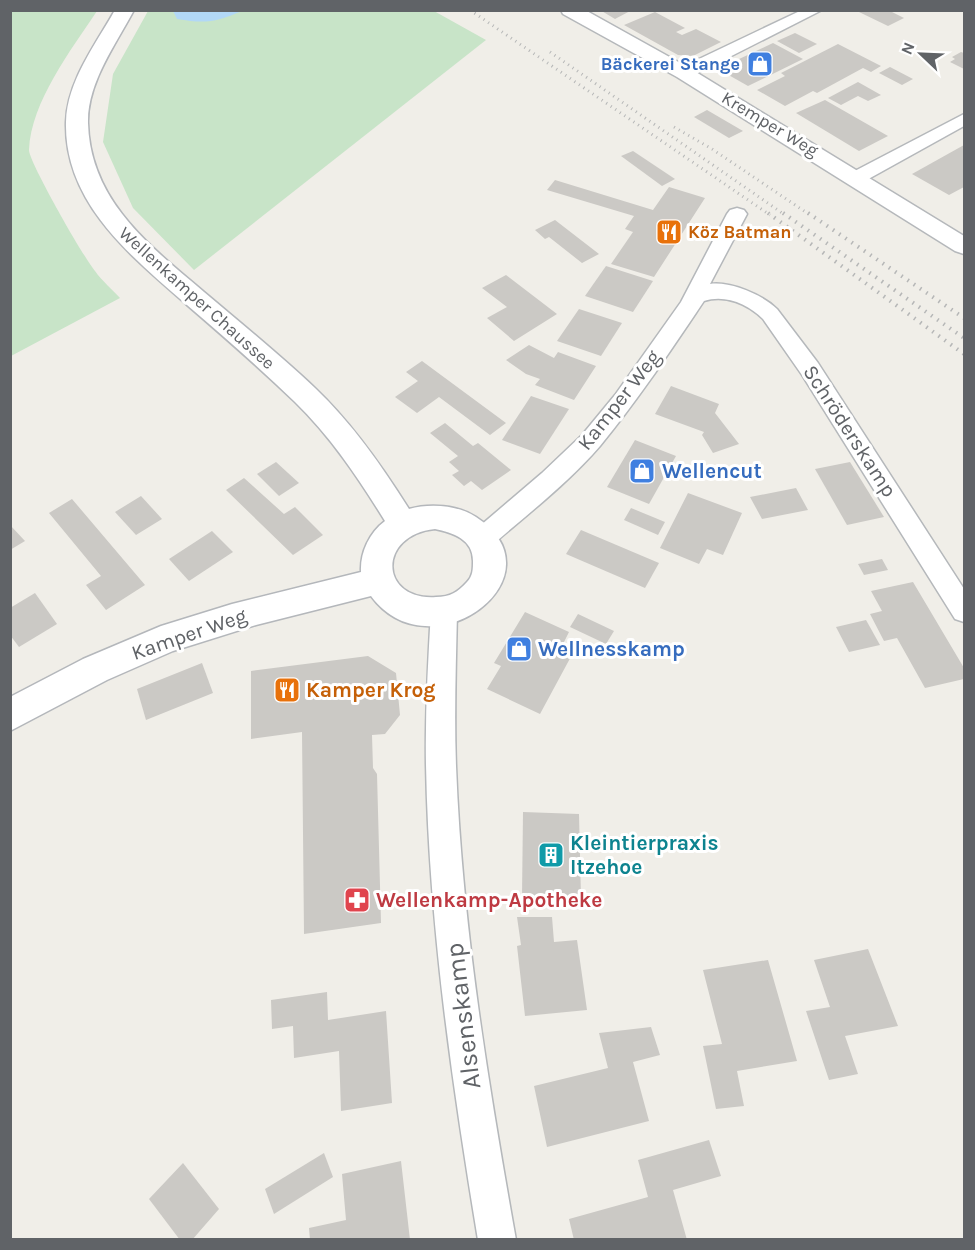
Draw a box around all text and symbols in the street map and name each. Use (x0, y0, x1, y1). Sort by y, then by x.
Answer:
north arrow (891, 24, 951, 84)
text: N (897, 39, 919, 57)
shop icon: Bäckerei Stange (745, 49, 775, 79)
place label: Bäckerei Stange (601, 53, 740, 75)
street label: Kremper Weg (718, 87, 822, 161)
restaurant icon: Köz Batman (654, 217, 684, 247)
place label: Köz Batman (688, 221, 792, 243)
street label: Wellenkamper Chaussee (114, 222, 280, 374)
street label: Kamper Weg (572, 345, 666, 455)
street label: Schröderskamp (798, 361, 902, 501)
shop icon: Wellencut (627, 456, 657, 486)
place label: Wellencut (662, 459, 762, 483)
street label: Kamper Weg (128, 603, 250, 665)
shop icon: Wellnesskamp (504, 634, 534, 664)
place label: Wellnesskamp (538, 637, 685, 661)
restaurant icon: Kamper Krog (272, 675, 302, 705)
place label: Kamper Krog (306, 678, 436, 702)
place label: Kleintierpraxis Itzehoe (570, 831, 719, 879)
building icon: Kleintierpraxis Itzehoe (536, 840, 566, 870)
pharmacy icon: Wellenkamp-Apotheke (342, 885, 372, 915)
place label: Wellenkamp-Apotheke (376, 888, 602, 912)
street label: Alsenskamp (439, 941, 487, 1091)

